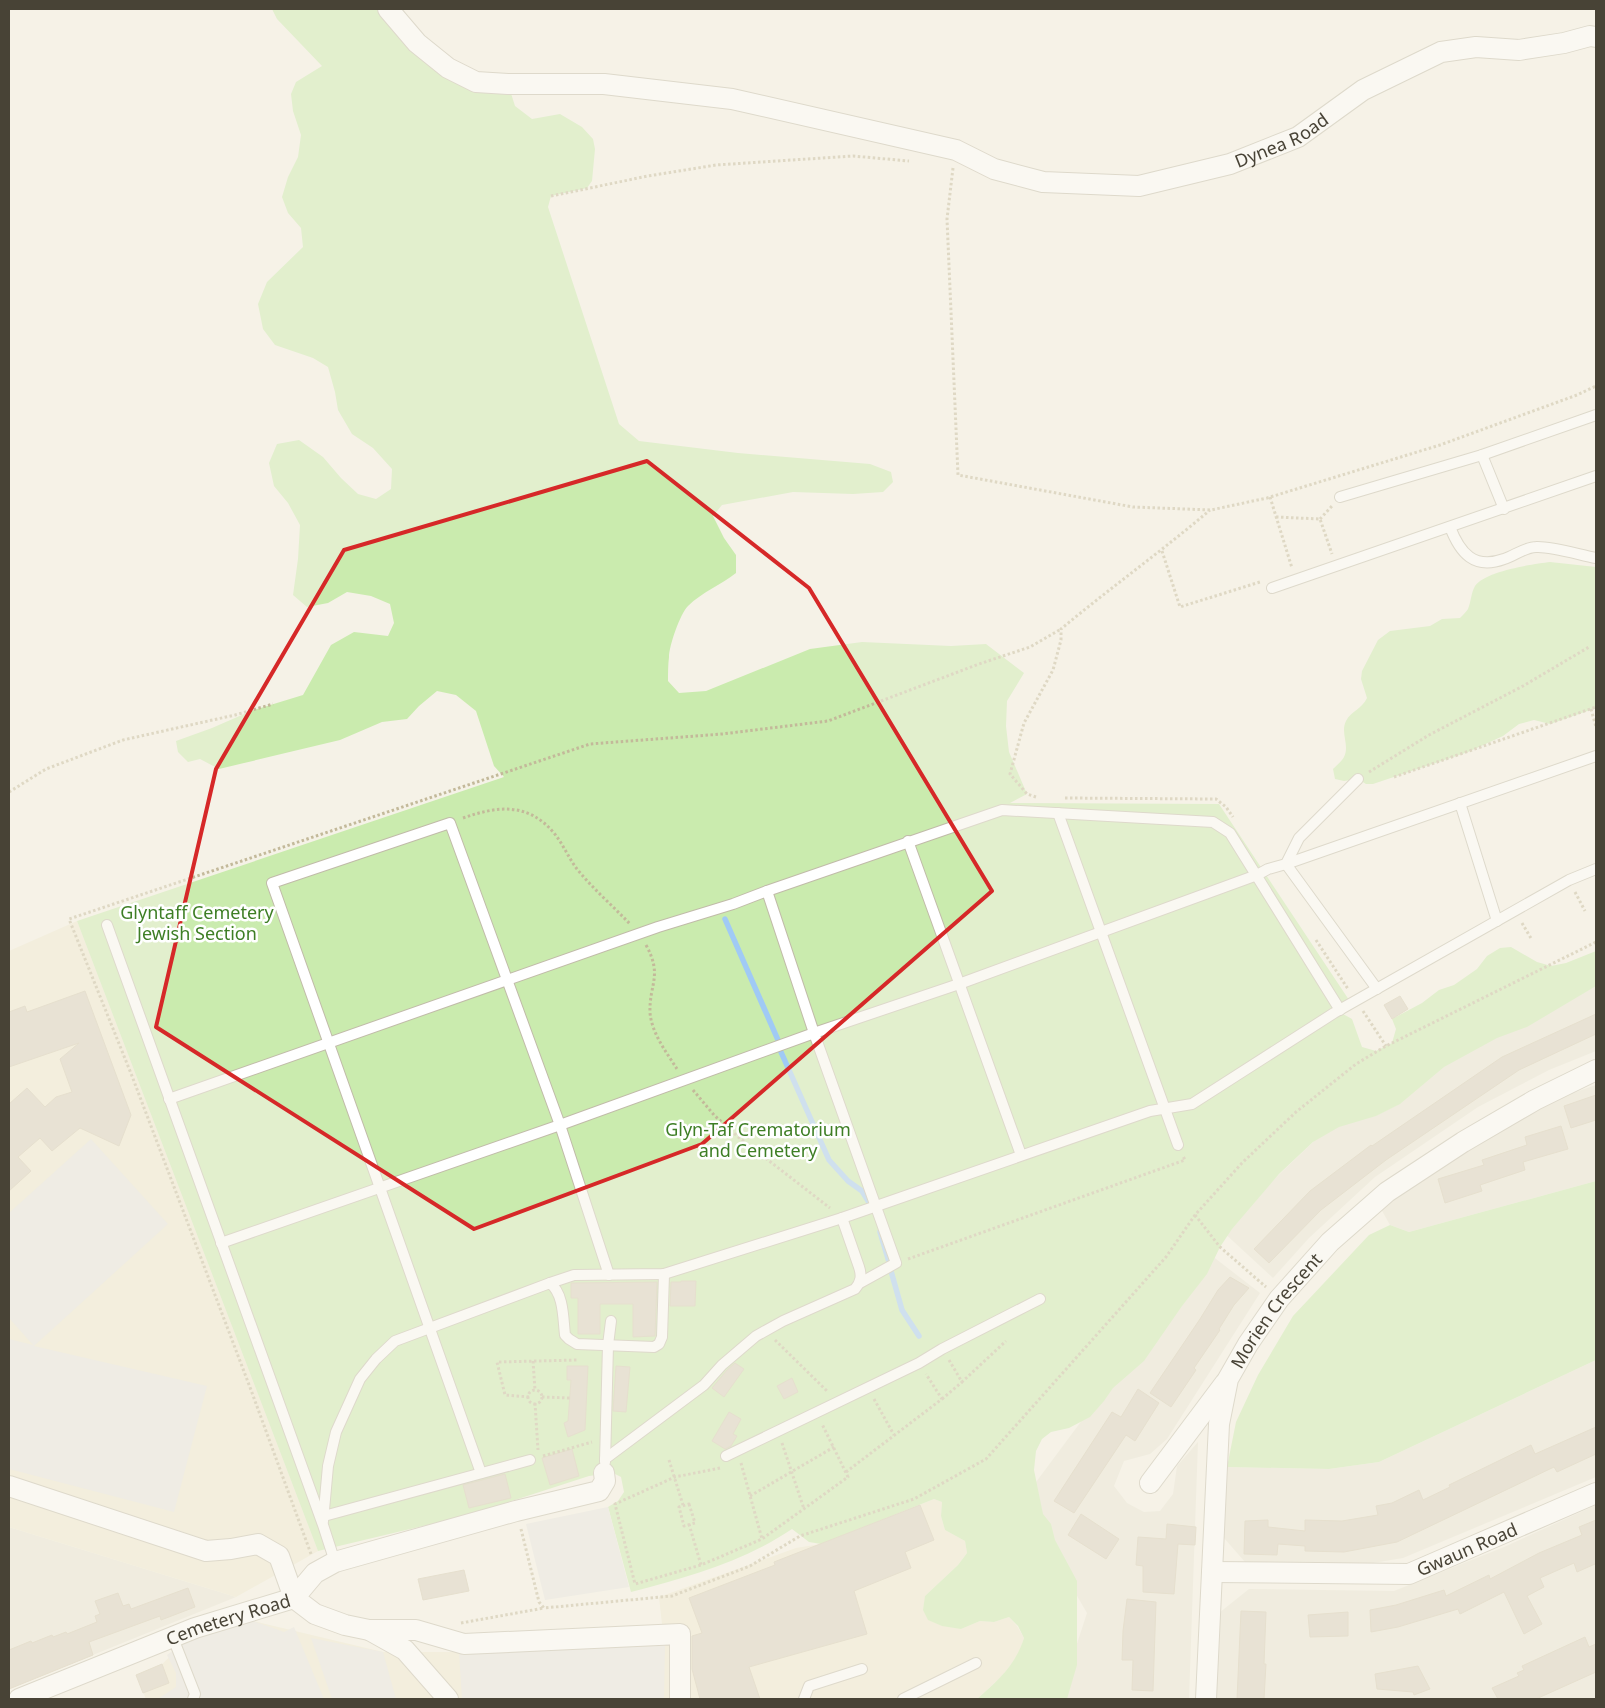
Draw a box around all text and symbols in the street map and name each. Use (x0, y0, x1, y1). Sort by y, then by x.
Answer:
street label: Dynea Road (1231, 107, 1333, 173)
park label: Glyntaff Cemetery Jewish Section (120, 900, 275, 945)
park label: Glyn-Taf Crematorium and Cemetery (665, 1117, 851, 1162)
street label: Morien Crescent (1225, 1247, 1327, 1373)
street label: Gwaun Road (1413, 1517, 1521, 1581)
street label: Cemetery Road (162, 1588, 293, 1651)

